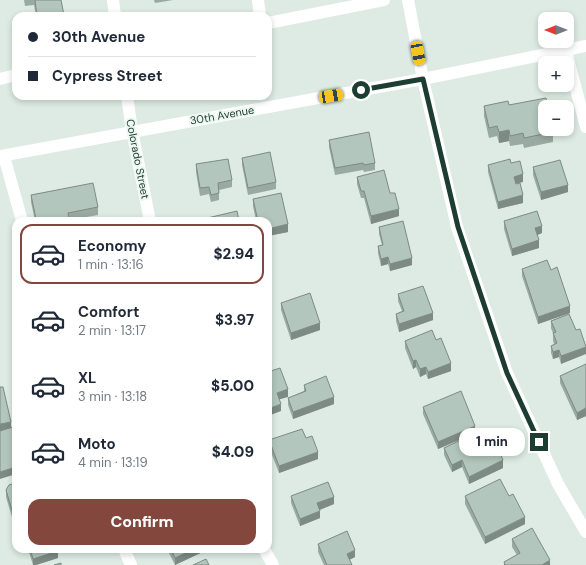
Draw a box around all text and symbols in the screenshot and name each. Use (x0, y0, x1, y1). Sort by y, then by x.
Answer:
north arrow (538, 12, 574, 48)
map controls (538, 12, 574, 136)
text: 30th Avenue (52, 27, 145, 47)
car (410, 40, 426, 66)
button: + (538, 56, 574, 92)
text: Cypress Street (52, 66, 163, 86)
route start (352, 81, 370, 99)
car (318, 88, 344, 104)
button: − (538, 100, 574, 136)
street label: 30th Avenue (189, 102, 255, 128)
street label: Colorado Street (123, 118, 153, 200)
icon: car (30, 236, 66, 272)
text: Economy (78, 236, 146, 256)
text: $2.94 (213, 244, 254, 264)
text: 1 min · 13:16 (78, 256, 144, 273)
icon: car (30, 302, 66, 338)
text: Comfort (78, 302, 139, 322)
text: $3.97 (215, 310, 254, 330)
text: 2 min · 13:17 (78, 322, 146, 339)
icon: car (30, 368, 66, 404)
text: XL (78, 368, 96, 388)
text: $5.00 (211, 376, 254, 396)
text: 3 min · 13:18 (78, 388, 147, 405)
callout: 1 min (459, 428, 525, 456)
text: 1 min (476, 433, 508, 450)
route end (530, 433, 548, 451)
icon: car (30, 434, 66, 470)
text: Moto (78, 434, 116, 454)
text: $4.09 (212, 442, 254, 462)
text: 4 min · 13:19 (78, 454, 148, 471)
button: Confirm (28, 499, 256, 545)

